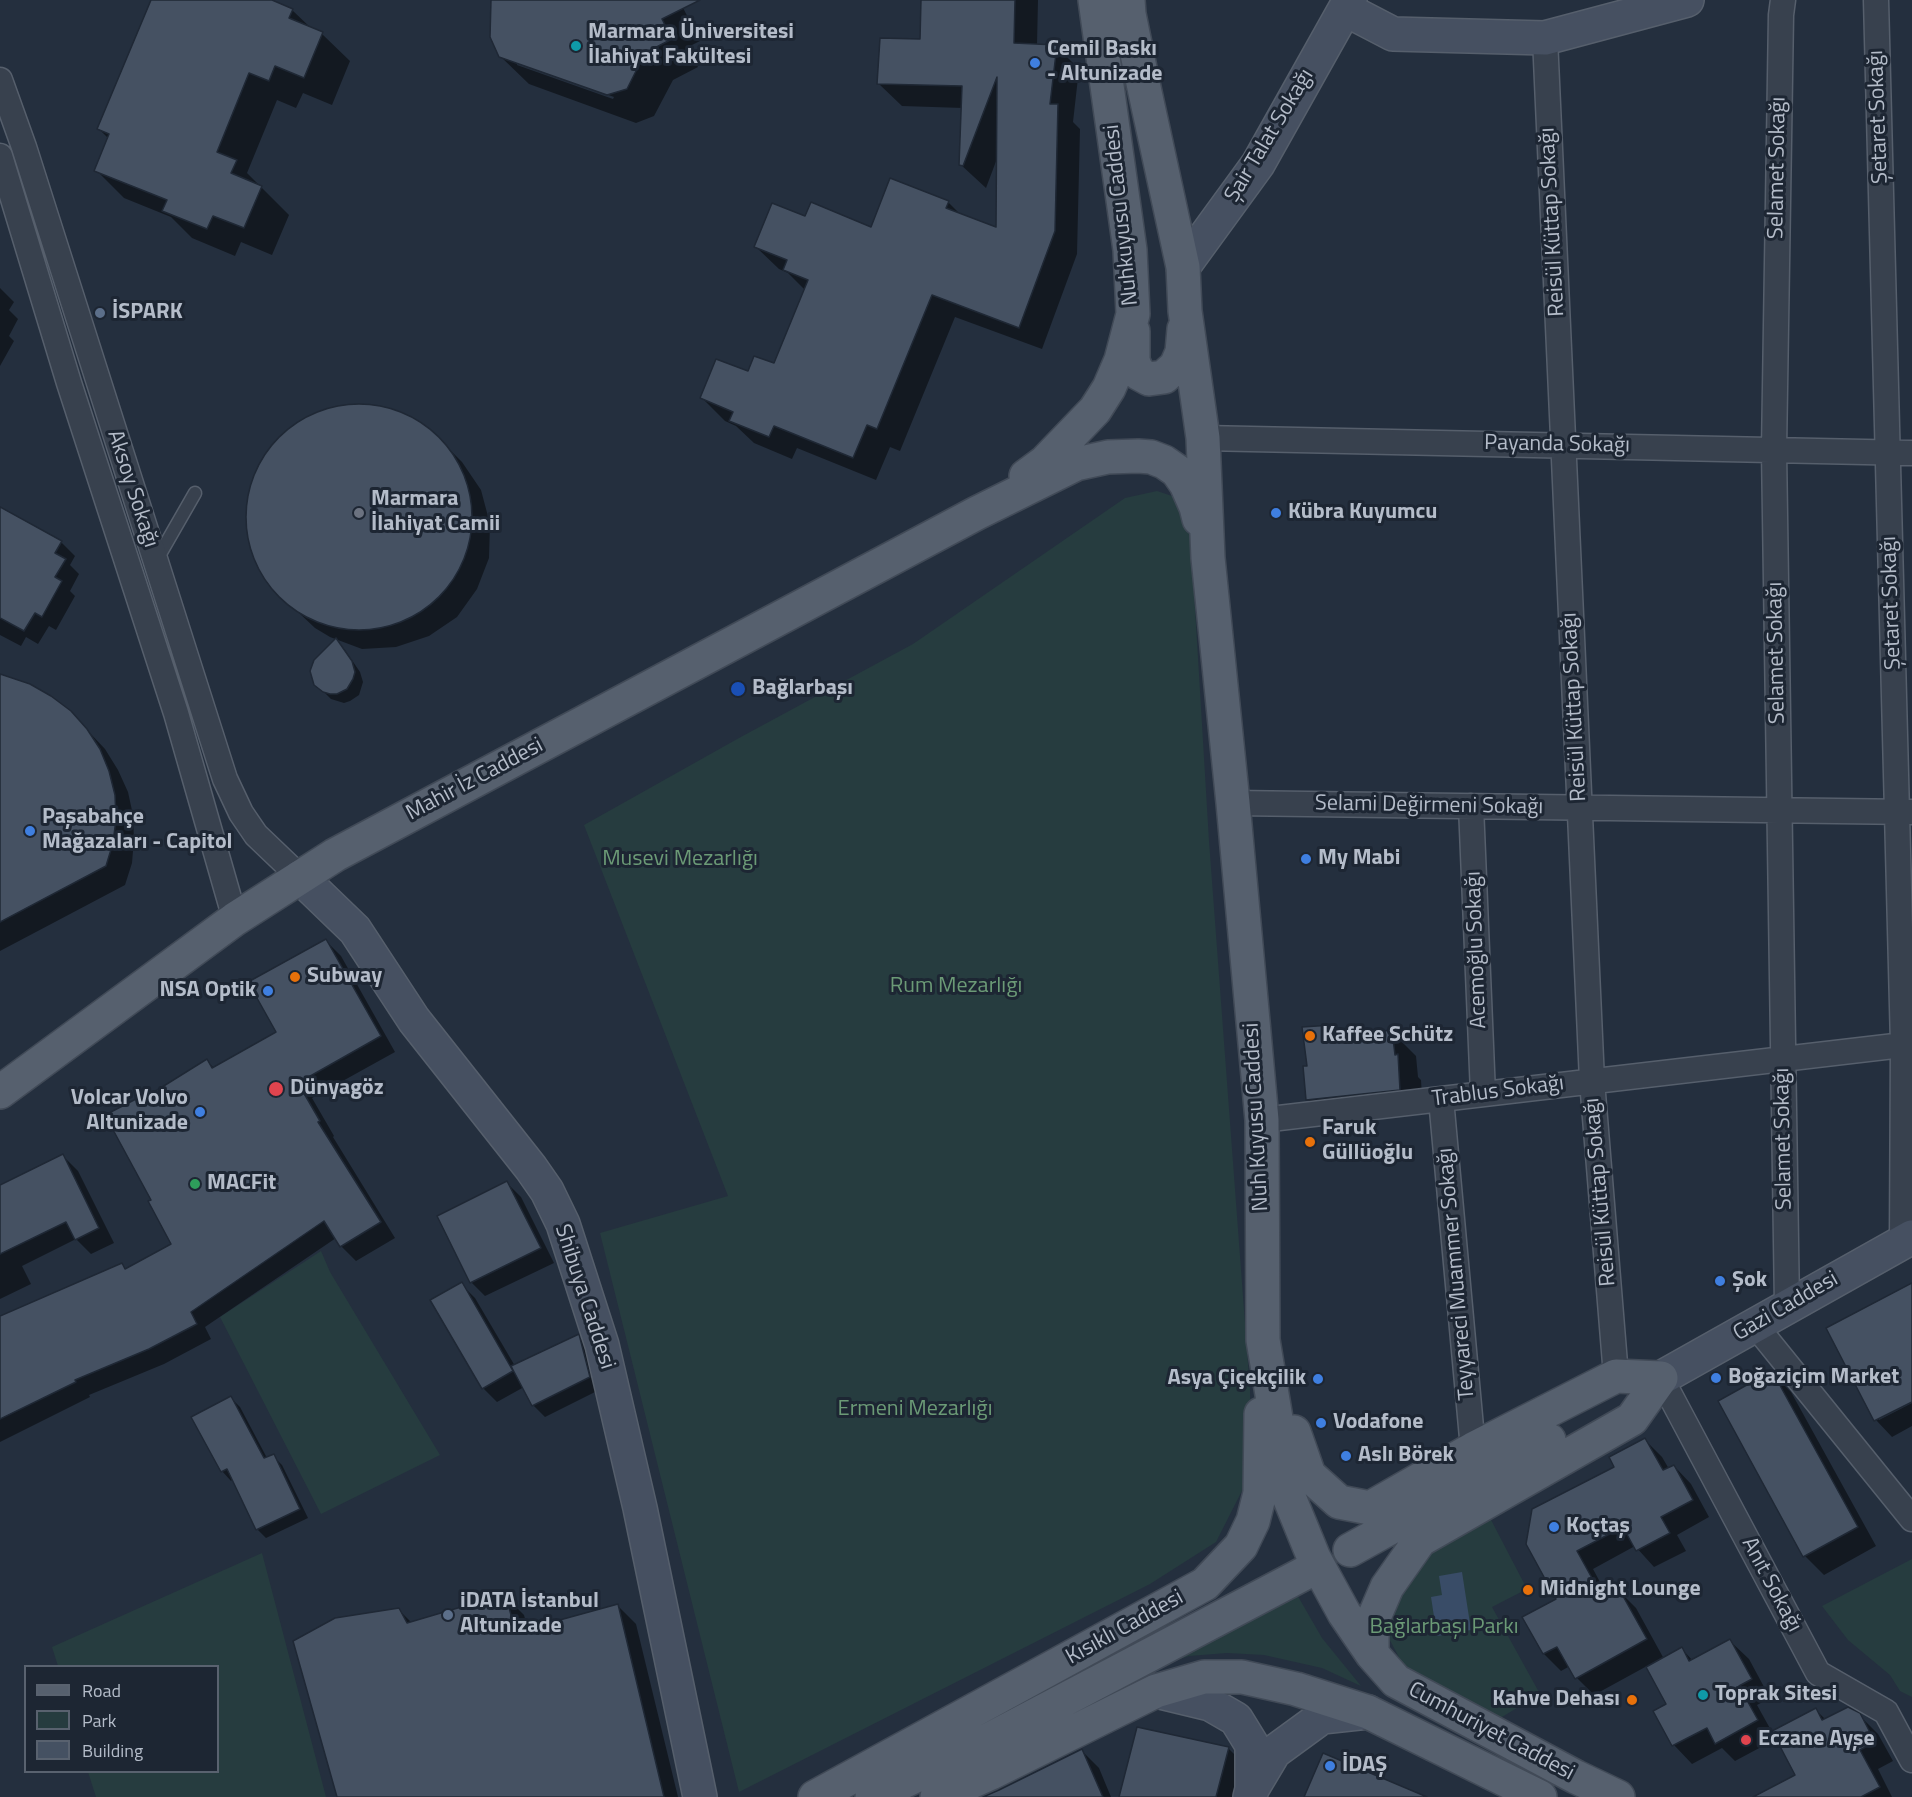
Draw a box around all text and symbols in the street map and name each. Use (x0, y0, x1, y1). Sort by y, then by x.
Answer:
place label: Marmara Üniversitesi İlahiyat Fakültesi (588, 20, 794, 72)
place label: Cemil Baskı - Altunizade (1047, 37, 1163, 88)
marker: Marmara Üniversitesi İlahiyat Fakültesi (569, 39, 583, 53)
street label: Şetaret Sokağı (1863, 50, 1895, 184)
marker: Cemil Baskı - Altunizade (1028, 56, 1042, 70)
street label: Şair Talat Sokağı (1220, 65, 1320, 207)
street label: Selamet Sokağı (1764, 97, 1792, 239)
street label: Nuhkuyusu Caddesi (1099, 123, 1145, 307)
street label: Reisül Küttap Sokağı (1535, 127, 1571, 317)
place label: İSPARK (112, 300, 183, 326)
marker: İSPARK (93, 306, 107, 320)
street label: Aksoy Sokağı (101, 427, 163, 551)
street label: Payanda Sokağı (1484, 431, 1630, 459)
place label: Marmara İlahiyat Camii (371, 487, 500, 538)
place label: Kübra Kuyumcu (1288, 500, 1438, 526)
marker: Marmara İlahiyat Camii (352, 506, 366, 520)
marker: Kübra Kuyumcu (1269, 506, 1283, 520)
street label: Şetaret Sokağı (1876, 536, 1908, 670)
street label: Selamet Sokağı (1763, 582, 1791, 724)
street label: Reisül Küttap Sokağı (1557, 612, 1593, 802)
place label: Bağlarbaşı (752, 676, 853, 702)
marker: Bağlarbaşı (729, 680, 747, 698)
street label: Mahir İz Caddesi (402, 733, 548, 827)
street label: Selami Değirmeni Sokağı (1315, 791, 1543, 821)
place label: Paşabahçe Mağazaları - Capitol (42, 805, 233, 856)
marker: Paşabahçe Mağazaları - Capitol (23, 824, 37, 838)
place label: My Mabi (1318, 846, 1400, 872)
park label: Musevi Mezarlığı (602, 847, 758, 873)
marker: My Mabi (1299, 852, 1313, 866)
street label: Acemoğlu Sokağı (1461, 871, 1493, 1029)
place label: Subway (307, 964, 382, 990)
marker: Subway (288, 970, 302, 984)
park label: Rum Mezarlığı (890, 974, 1022, 1000)
place label: NSA Optik (160, 978, 256, 1004)
marker: NSA Optik (261, 984, 275, 998)
street label: Nuh Kuyusu Caddesi (1239, 1022, 1275, 1212)
place label: Kaffee Schütz (1322, 1023, 1453, 1049)
marker: Kaffee Schütz (1303, 1029, 1317, 1043)
street label: Selamet Sokağı (1770, 1068, 1798, 1210)
street label: Trablus Sokağı (1430, 1071, 1566, 1113)
place label: Dünyagöz (290, 1076, 384, 1102)
marker: Dünyagöz (267, 1080, 285, 1098)
place label: Volcar Volvo Altunizade (71, 1086, 188, 1138)
street label: Reisül Küttap Sokağı (1580, 1097, 1622, 1287)
marker: Volcar Volvo Altunizade (193, 1105, 207, 1119)
place label: Faruk Güllüoğlu (1322, 1116, 1413, 1168)
marker: Faruk Güllüoğlu (1303, 1135, 1317, 1149)
street label: Teyyareci Muammer Sokağı (1433, 1147, 1481, 1401)
place label: MACFit (207, 1171, 276, 1197)
marker: MACFit (188, 1177, 202, 1191)
street label: Shibuya Caddesi (548, 1221, 620, 1373)
street label: Gazi Caddesi (1729, 1266, 1843, 1348)
place label: Şok (1732, 1268, 1767, 1294)
marker: Şok (1713, 1274, 1727, 1288)
place label: Boğaziçim Market (1728, 1365, 1899, 1391)
place label: Asya Çiçekçilik (1167, 1366, 1306, 1392)
marker: Boğaziçim Market (1709, 1371, 1723, 1385)
marker: Asya Çiçekçilik (1311, 1372, 1325, 1386)
park label: Ermeni Mezarlığı (838, 1397, 992, 1423)
place label: Vodafone (1333, 1410, 1424, 1436)
marker: Vodafone (1314, 1416, 1328, 1430)
place label: Aslı Börek (1358, 1443, 1454, 1469)
marker: Aslı Börek (1339, 1449, 1353, 1463)
place label: Koçtaş (1566, 1514, 1630, 1540)
marker: Koçtaş (1547, 1520, 1561, 1534)
street label: Anıt Sokağı (1735, 1533, 1807, 1637)
place label: Midnight Lounge (1540, 1577, 1701, 1603)
marker: Midnight Lounge (1521, 1583, 1535, 1597)
street label: Kısıklı Caddesi (1062, 1585, 1188, 1671)
place label: iDATA İstanbul Altunizade (460, 1589, 599, 1640)
marker: iDATA İstanbul Altunizade (441, 1608, 455, 1622)
park label: Bağlarbaşı Parkı (1369, 1615, 1519, 1641)
legend (24, 1665, 219, 1773)
text: Road (82, 1677, 121, 1704)
street label: Cumhuriyet Caddesi (1403, 1677, 1579, 1787)
place label: Toprak Sitesi (1715, 1682, 1837, 1708)
place label: Kahve Dehası (1492, 1687, 1620, 1713)
marker: Toprak Sitesi (1696, 1688, 1710, 1702)
marker: Kahve Dehası (1625, 1693, 1639, 1707)
text: Park (82, 1707, 116, 1734)
place label: Eczane Ayşe (1758, 1727, 1875, 1753)
marker: Eczane Ayşe (1739, 1733, 1753, 1747)
text: Building (82, 1737, 143, 1764)
place label: İDAŞ (1342, 1753, 1387, 1779)
marker: İDAŞ (1323, 1759, 1337, 1773)

